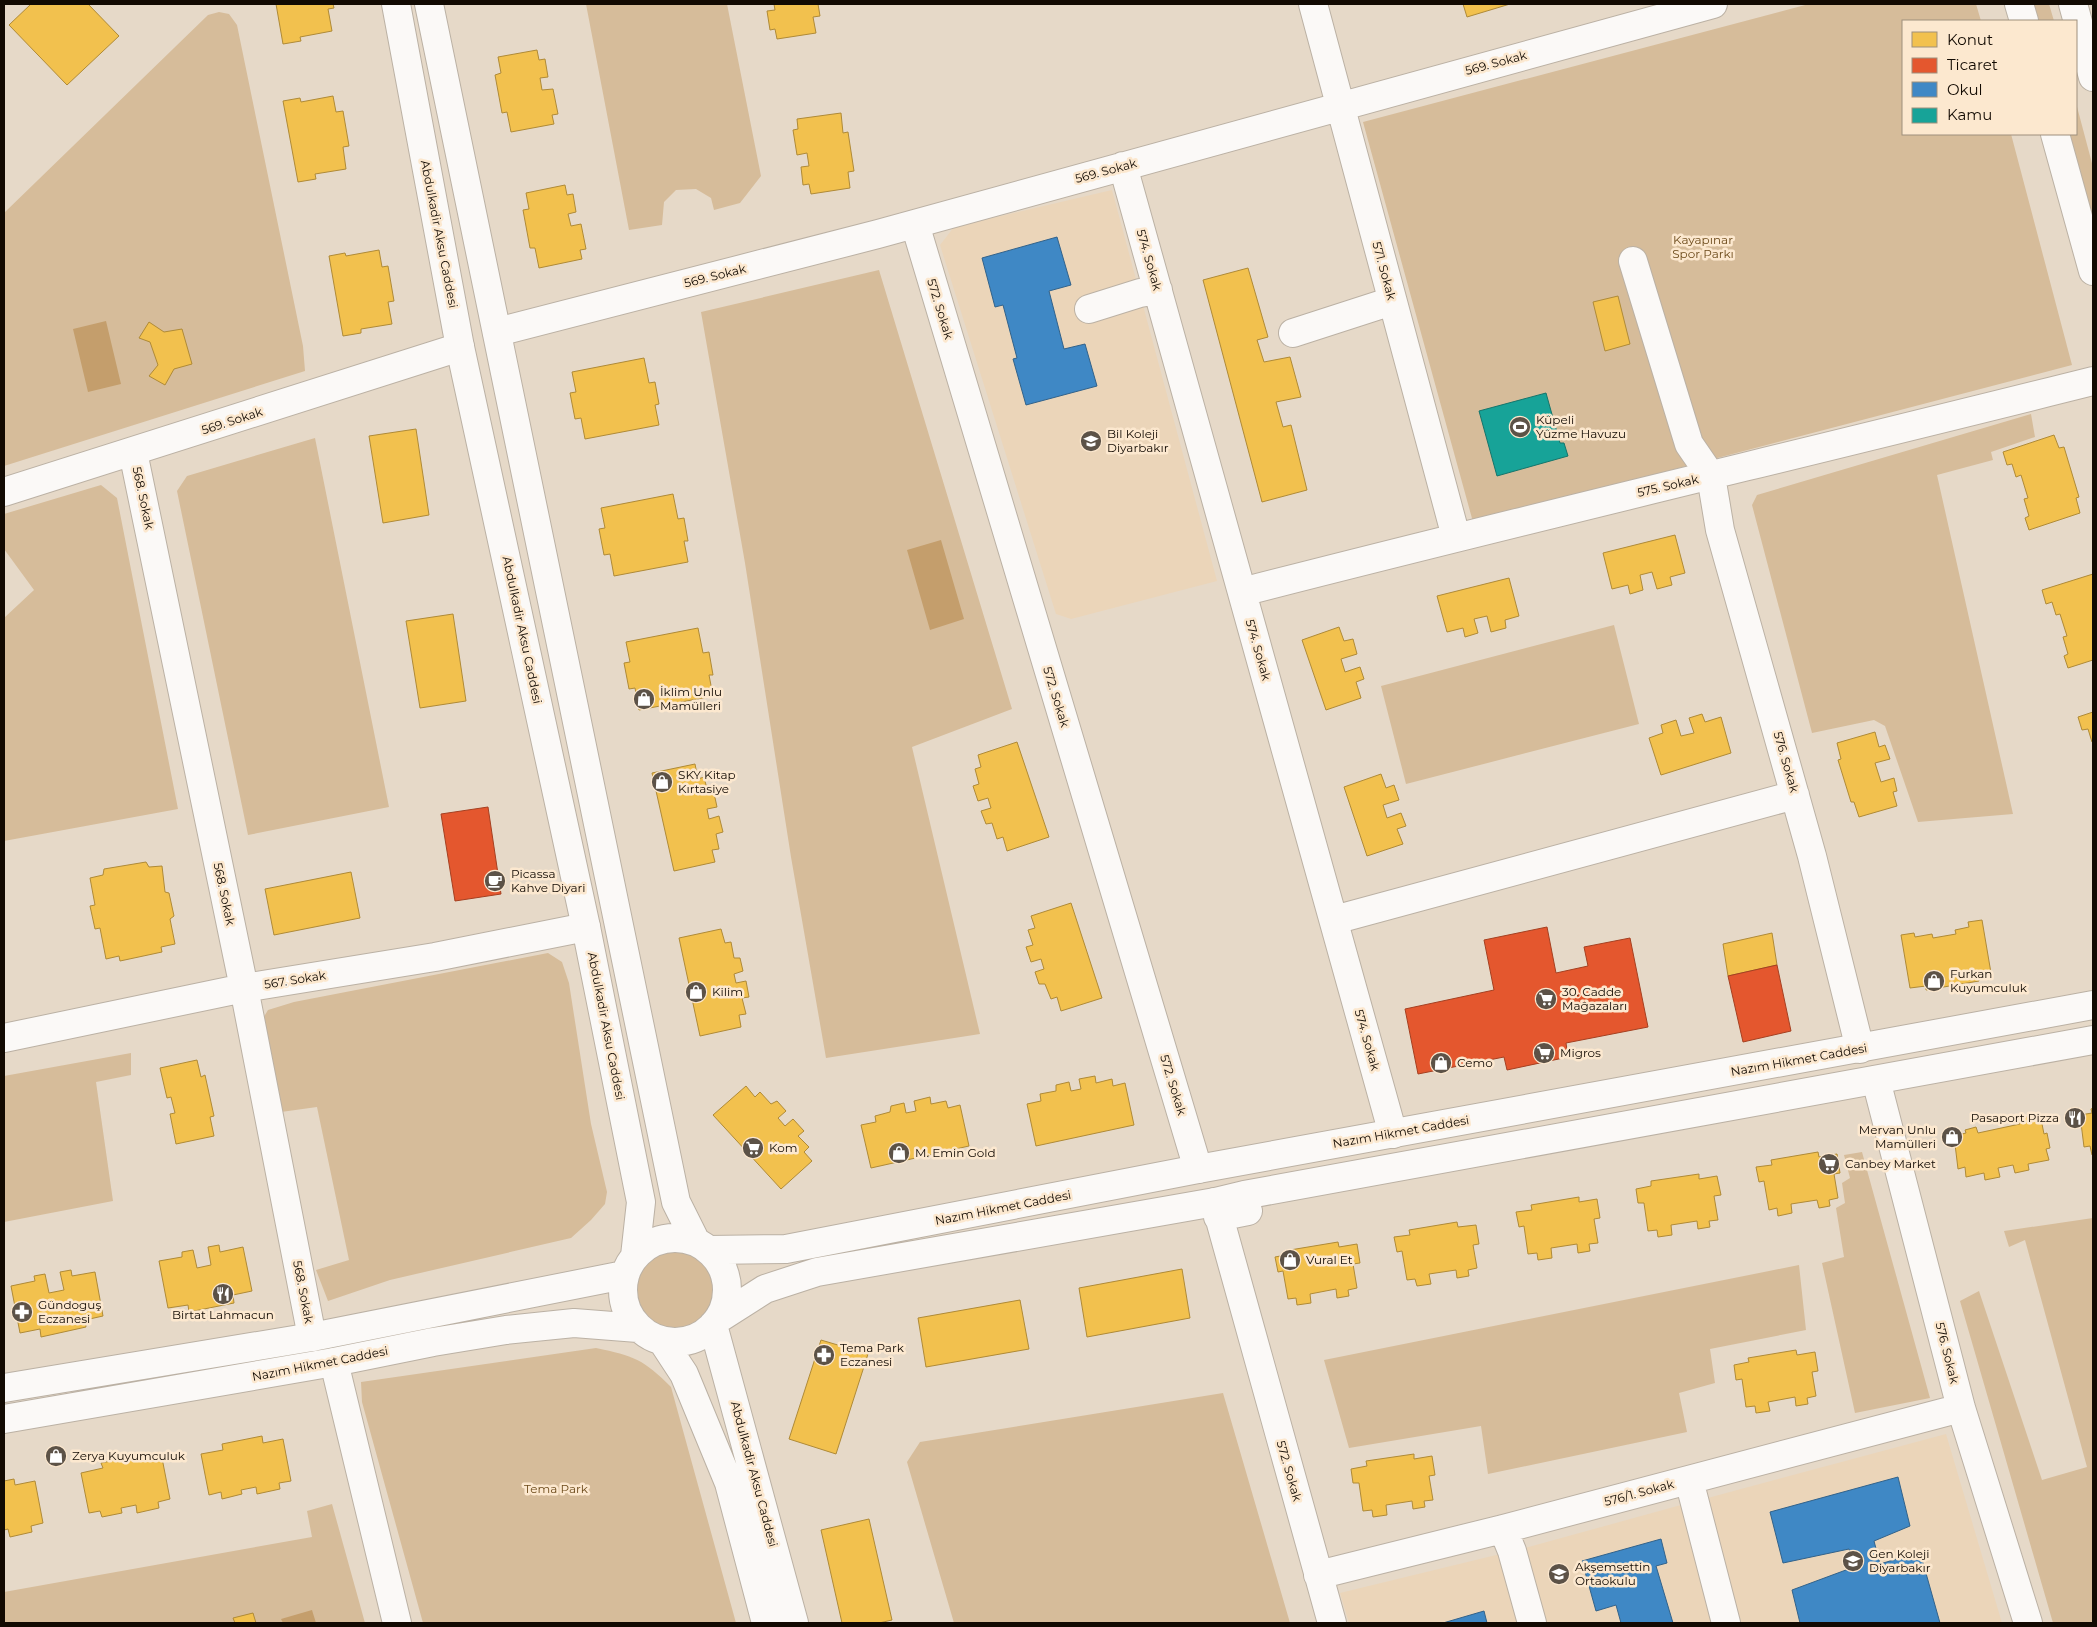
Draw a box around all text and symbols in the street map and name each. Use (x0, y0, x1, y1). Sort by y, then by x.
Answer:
legend (1902, 20, 2077, 135)
text: Konut (1947, 30, 1993, 49)
street label: 569. Sokak (1463, 47, 1529, 78)
text: Ticaret (1947, 55, 1998, 74)
text: Okul (1947, 80, 1983, 99)
text: Kamu (1947, 105, 1992, 124)
street label: 569. Sokak (1073, 155, 1139, 186)
street label: Abdulkadir Aksu Caddesi (418, 159, 461, 309)
street label: 574. Sokak (1134, 228, 1166, 293)
park label: Kayapınar Spor Parkı (1672, 232, 1734, 261)
street label: 571. Sokak (1369, 240, 1400, 303)
street label: 569. Sokak (682, 260, 748, 290)
street label: 572. Sokak (924, 277, 957, 342)
street label: 569. Sokak (199, 403, 265, 437)
place label: Küpeli Yüzme Havuzu (1536, 412, 1626, 441)
sports icon: Küpeli Yüzme Havuzu (1508, 415, 1532, 439)
place label: Bil Koleji Diyarbakır (1107, 426, 1169, 455)
school or university icon: Bil Koleji Diyarbakır (1079, 429, 1103, 453)
street label: 568. Sokak (130, 465, 158, 531)
street label: 575. Sokak (1636, 471, 1701, 500)
street label: Abdulkadir Aksu Caddesi (500, 555, 545, 705)
street label: 574. Sokak (1243, 618, 1275, 683)
street label: 572. Sokak (1040, 665, 1073, 730)
place label: İklim Unlu Mamülleri (660, 684, 722, 713)
shop icon: İklim Unlu Mamülleri (632, 687, 656, 711)
street label: 576. Sokak (1771, 730, 1803, 795)
place label: SKY Kitap Kırtasiye (678, 767, 736, 796)
shop icon: SKY Kitap Kırtasiye (650, 770, 674, 794)
street label: 568. Sokak (211, 861, 239, 927)
place label: Picassa Kahve Diyari (511, 866, 586, 895)
cafe icon: Picassa Kahve Diyari (483, 869, 507, 893)
street label: Abdulkadir Aksu Caddesi (585, 951, 628, 1101)
place label: Furkan Kuyumculuk (1950, 966, 2028, 995)
street label: 567. Sokak (263, 967, 328, 992)
shop icon: Furkan Kuyumculuk (1922, 969, 1946, 993)
shop icon: Kilim (684, 980, 708, 1004)
place label: Kilim (712, 984, 743, 999)
place label: 30. Cadde Mağazaları (1562, 984, 1627, 1013)
supermarket icon: 30. Cadde Mağazaları (1534, 987, 1558, 1011)
street label: 574. Sokak (1352, 1008, 1384, 1073)
street label: Nazım Hikmet Caddesi (1730, 1040, 1868, 1079)
supermarket icon: Migros (1532, 1041, 1556, 1065)
place label: Migros (1560, 1045, 1601, 1060)
shop icon: Cemo (1429, 1051, 1453, 1075)
street label: 572. Sokak (1157, 1053, 1190, 1118)
place label: Cemo (1457, 1055, 1493, 1070)
restaurant icon: Pasaport Pizza (2063, 1106, 2087, 1130)
place label: Pasaport Pizza (1971, 1110, 2059, 1125)
street label: Nazım Hikmet Caddesi (1332, 1112, 1470, 1151)
place label: Mervan Unlu Mamülleri (1859, 1122, 1936, 1151)
shop icon: Mervan Unlu Mamülleri (1940, 1125, 1964, 1149)
supermarket icon: Kom (741, 1136, 765, 1160)
place label: Kom (769, 1140, 798, 1155)
shop icon: M. Emin Gold (887, 1141, 911, 1165)
place label: M. Emin Gold (915, 1145, 996, 1160)
supermarket icon: Canbey Market (1817, 1152, 1841, 1176)
place label: Canbey Market (1845, 1156, 1936, 1171)
street label: Nazım Hikmet Caddesi (934, 1187, 1072, 1228)
shop icon: Vural Et (1278, 1248, 1302, 1272)
place label: Vural Et (1306, 1252, 1353, 1267)
street label: 568. Sokak (290, 1259, 317, 1325)
restaurant icon: Birtat Lahmacun (211, 1282, 235, 1306)
place label: Gündoguş Eczanesi (38, 1297, 101, 1326)
pharmacy icon: Gündoguş Eczanesi (10, 1300, 34, 1324)
place label: Birtat Lahmacun (172, 1307, 274, 1322)
street label: 576. Sokak (1933, 1321, 1963, 1386)
place label: Tema Park Eczanesi (840, 1340, 905, 1369)
street label: Nazım Hikmet Caddesi (251, 1343, 389, 1384)
pharmacy icon: Tema Park Eczanesi (812, 1343, 836, 1367)
street label: Abdulkadir Aksu Caddesi (728, 1399, 781, 1548)
street label: 572. Sokak (1274, 1439, 1306, 1504)
shop icon: Zerya Kuyumculuk (44, 1444, 68, 1468)
place label: Zerya Kuyumculuk (72, 1448, 186, 1463)
street label: 576/1. Sokak (1602, 1476, 1676, 1509)
park label: Tema Park (524, 1481, 589, 1496)
place label: Gen Koleji Diyarbakır (1869, 1546, 1931, 1575)
school or university icon: Gen Koleji Diyarbakır (1841, 1549, 1865, 1573)
place label: Akşemsettin Ortaokulu (1575, 1559, 1650, 1588)
school or university icon: Akşemsettin Ortaokulu (1547, 1562, 1571, 1586)

